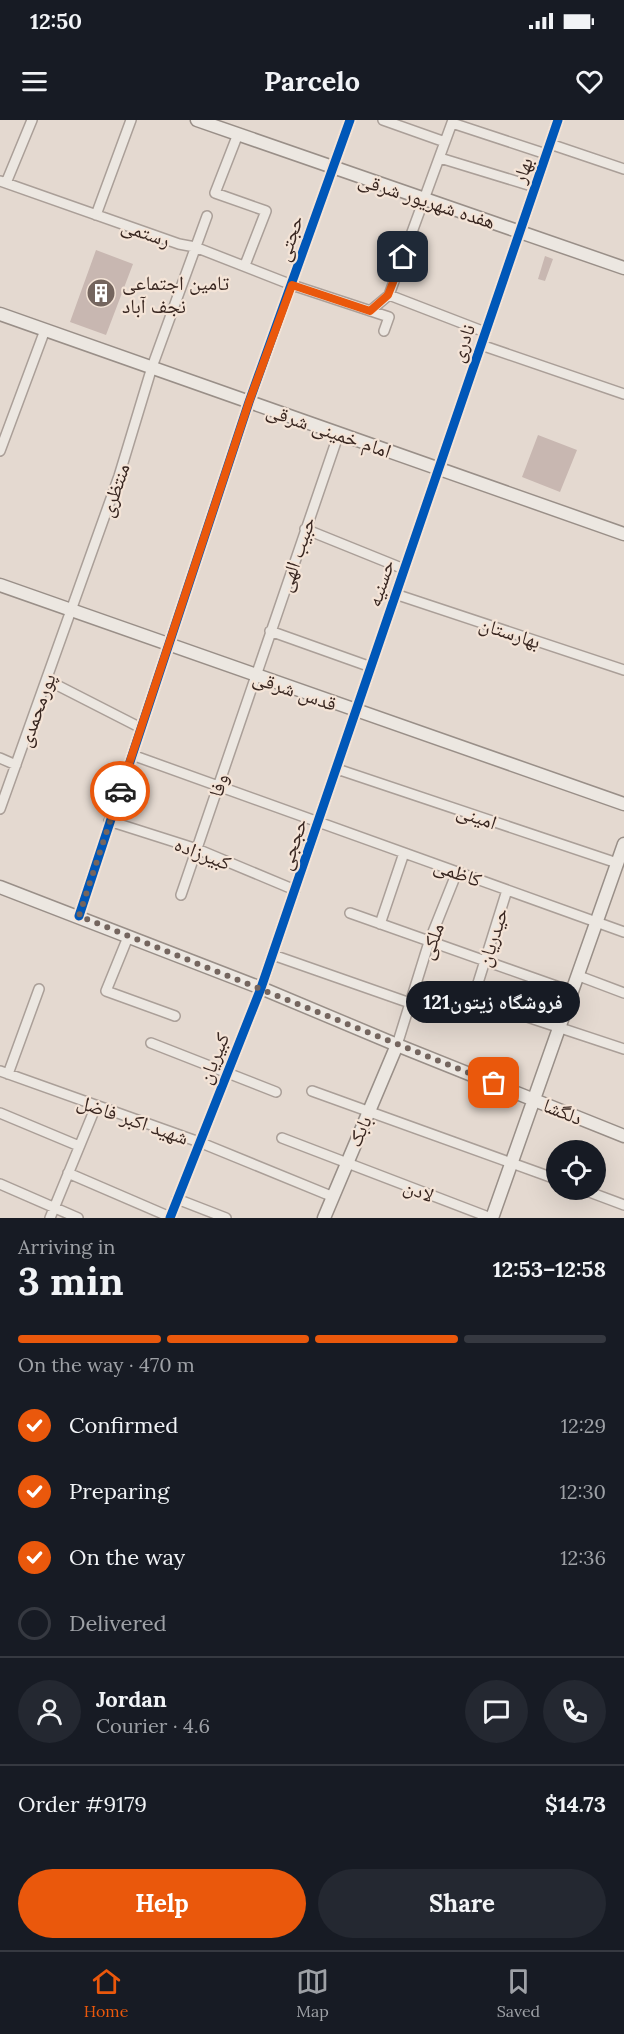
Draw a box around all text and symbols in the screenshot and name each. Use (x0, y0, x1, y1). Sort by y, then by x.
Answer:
text: 12:50 (30, 7, 82, 35)
text: Parcelo (264, 64, 360, 98)
icon: menu (18, 65, 51, 98)
icon: heart (573, 65, 606, 98)
street label: بهار (506, 154, 538, 187)
street label: هفده شهریور شرقی (355, 166, 499, 234)
street label: حجتی (270, 211, 309, 264)
street label: رستمی (118, 212, 174, 252)
pin (377, 231, 428, 282)
icon: home (386, 240, 419, 273)
place label: تامین اجتماعی نجف آباد (122, 270, 229, 318)
building icon: تامین اجتماعی نجف آباد (85, 277, 117, 309)
street label: نادری (444, 321, 480, 365)
street label: امام خمینی شرقی (263, 397, 395, 465)
street label: منتظری (93, 460, 135, 520)
street label: حبیب الهی (272, 513, 321, 595)
street label: حسنیه (361, 556, 399, 610)
street label: بهارستان (476, 610, 544, 654)
street label: قدس شرقی (250, 664, 340, 716)
street label: پورمحمدی (11, 670, 61, 750)
courier (90, 761, 150, 821)
street label: وفا (203, 770, 233, 800)
icon: car (104, 775, 137, 808)
street label: امینی (454, 798, 500, 834)
street label: حججی (272, 815, 313, 873)
street label: کبیرزاده (171, 831, 235, 875)
street label: کاظمی (431, 852, 485, 892)
street label: حیدریان (471, 904, 513, 970)
street label: ملکی (413, 919, 449, 963)
callout: فروشگاه زیتون121 (407, 981, 581, 1023)
text: فروشگاه زیتون121 (423, 989, 563, 1014)
street label: کبیریان (191, 1029, 235, 1087)
pin (468, 1057, 519, 1108)
icon: bag (477, 1066, 510, 1099)
street label: شهید اکبر فاضل (74, 1088, 192, 1150)
street label: دلگشا (540, 1092, 586, 1130)
street label: بابک (341, 1111, 377, 1151)
map controls (546, 1140, 606, 1200)
button: locate (546, 1140, 606, 1200)
street label: لادن (400, 1173, 438, 1207)
text: Arriving in (18, 1234, 115, 1259)
text: 12:53–12:58 (493, 1255, 606, 1283)
text: 3 min (18, 1256, 124, 1306)
text: On the way · 470 m (18, 1352, 195, 1377)
icon: check (18, 1409, 51, 1442)
text: Confirmed (69, 1411, 178, 1439)
text: 12:29 (561, 1413, 606, 1438)
icon: check (18, 1475, 51, 1508)
text: Preparing (69, 1477, 169, 1505)
text: 12:30 (559, 1479, 606, 1504)
icon: check (18, 1541, 51, 1574)
text: On the way (69, 1543, 185, 1571)
text: 12:36 (560, 1545, 606, 1570)
text: Delivered (69, 1609, 167, 1637)
button: person (18, 1680, 81, 1743)
button: chat (465, 1680, 528, 1743)
button: phone (543, 1680, 606, 1743)
text: Jordan (96, 1685, 167, 1713)
text: Courier · 4.6 (96, 1713, 210, 1738)
text: Order #9179 (18, 1790, 147, 1818)
text: $14.73 (545, 1790, 606, 1818)
button: Help (18, 1869, 306, 1938)
button: Share (318, 1869, 606, 1938)
tab: Home (84, 1965, 128, 2021)
tab: Map (296, 1965, 329, 2021)
tab: Saved (497, 1965, 540, 2021)

